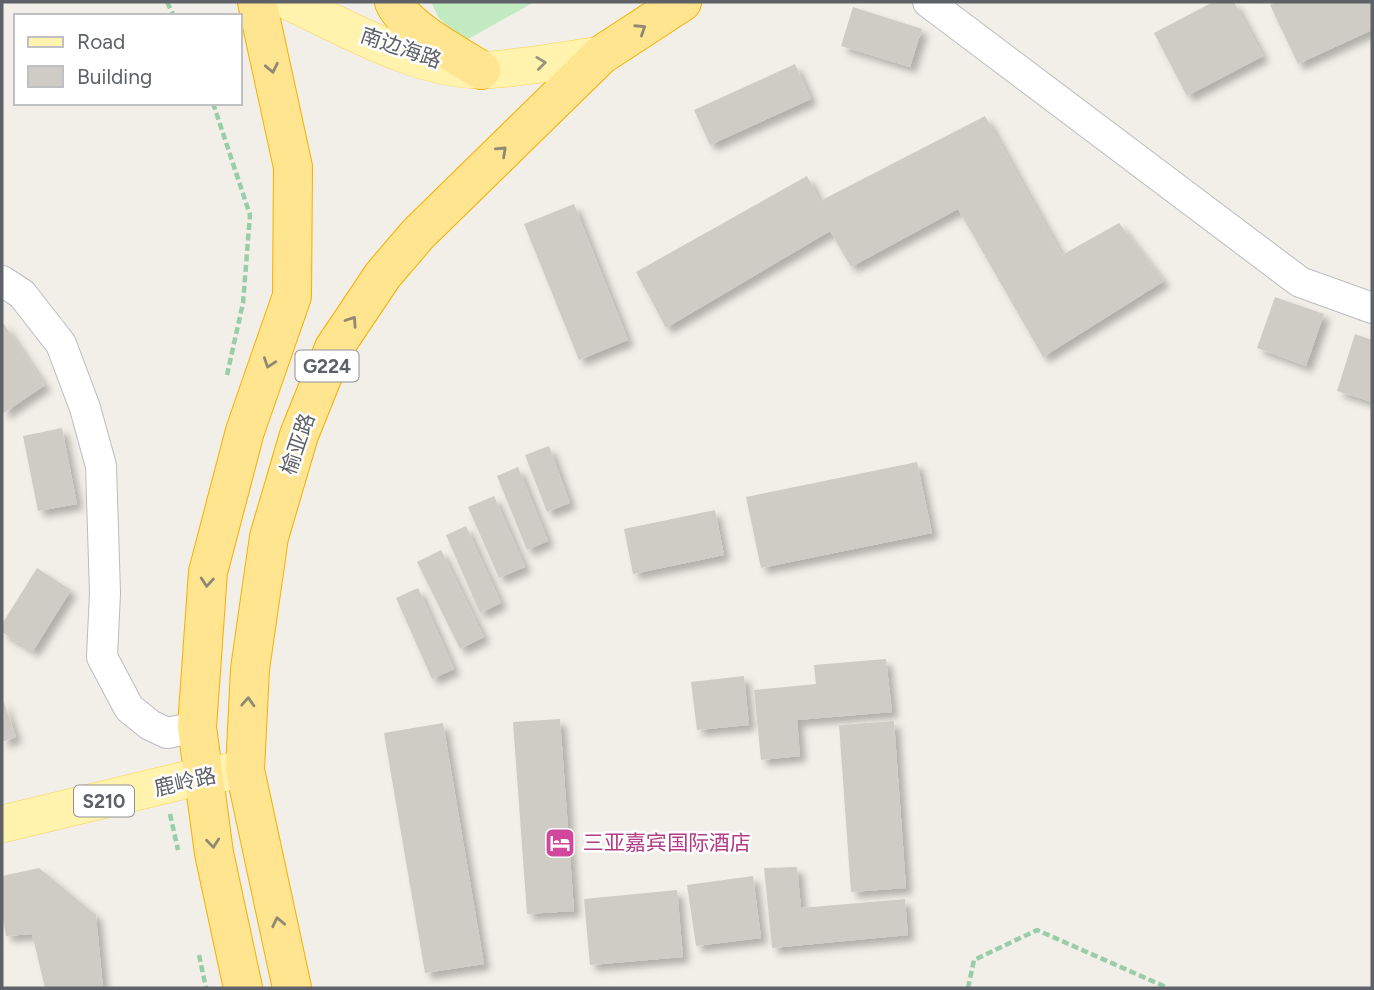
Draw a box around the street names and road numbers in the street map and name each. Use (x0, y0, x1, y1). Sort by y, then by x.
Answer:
street label: 南边海路 (357, 22, 445, 73)
road number: G224 (296, 350, 358, 382)
street label: 榆亚路 (275, 410, 320, 478)
street label: 鹿岭路 (151, 762, 218, 801)
road number: S210 (74, 786, 134, 816)

